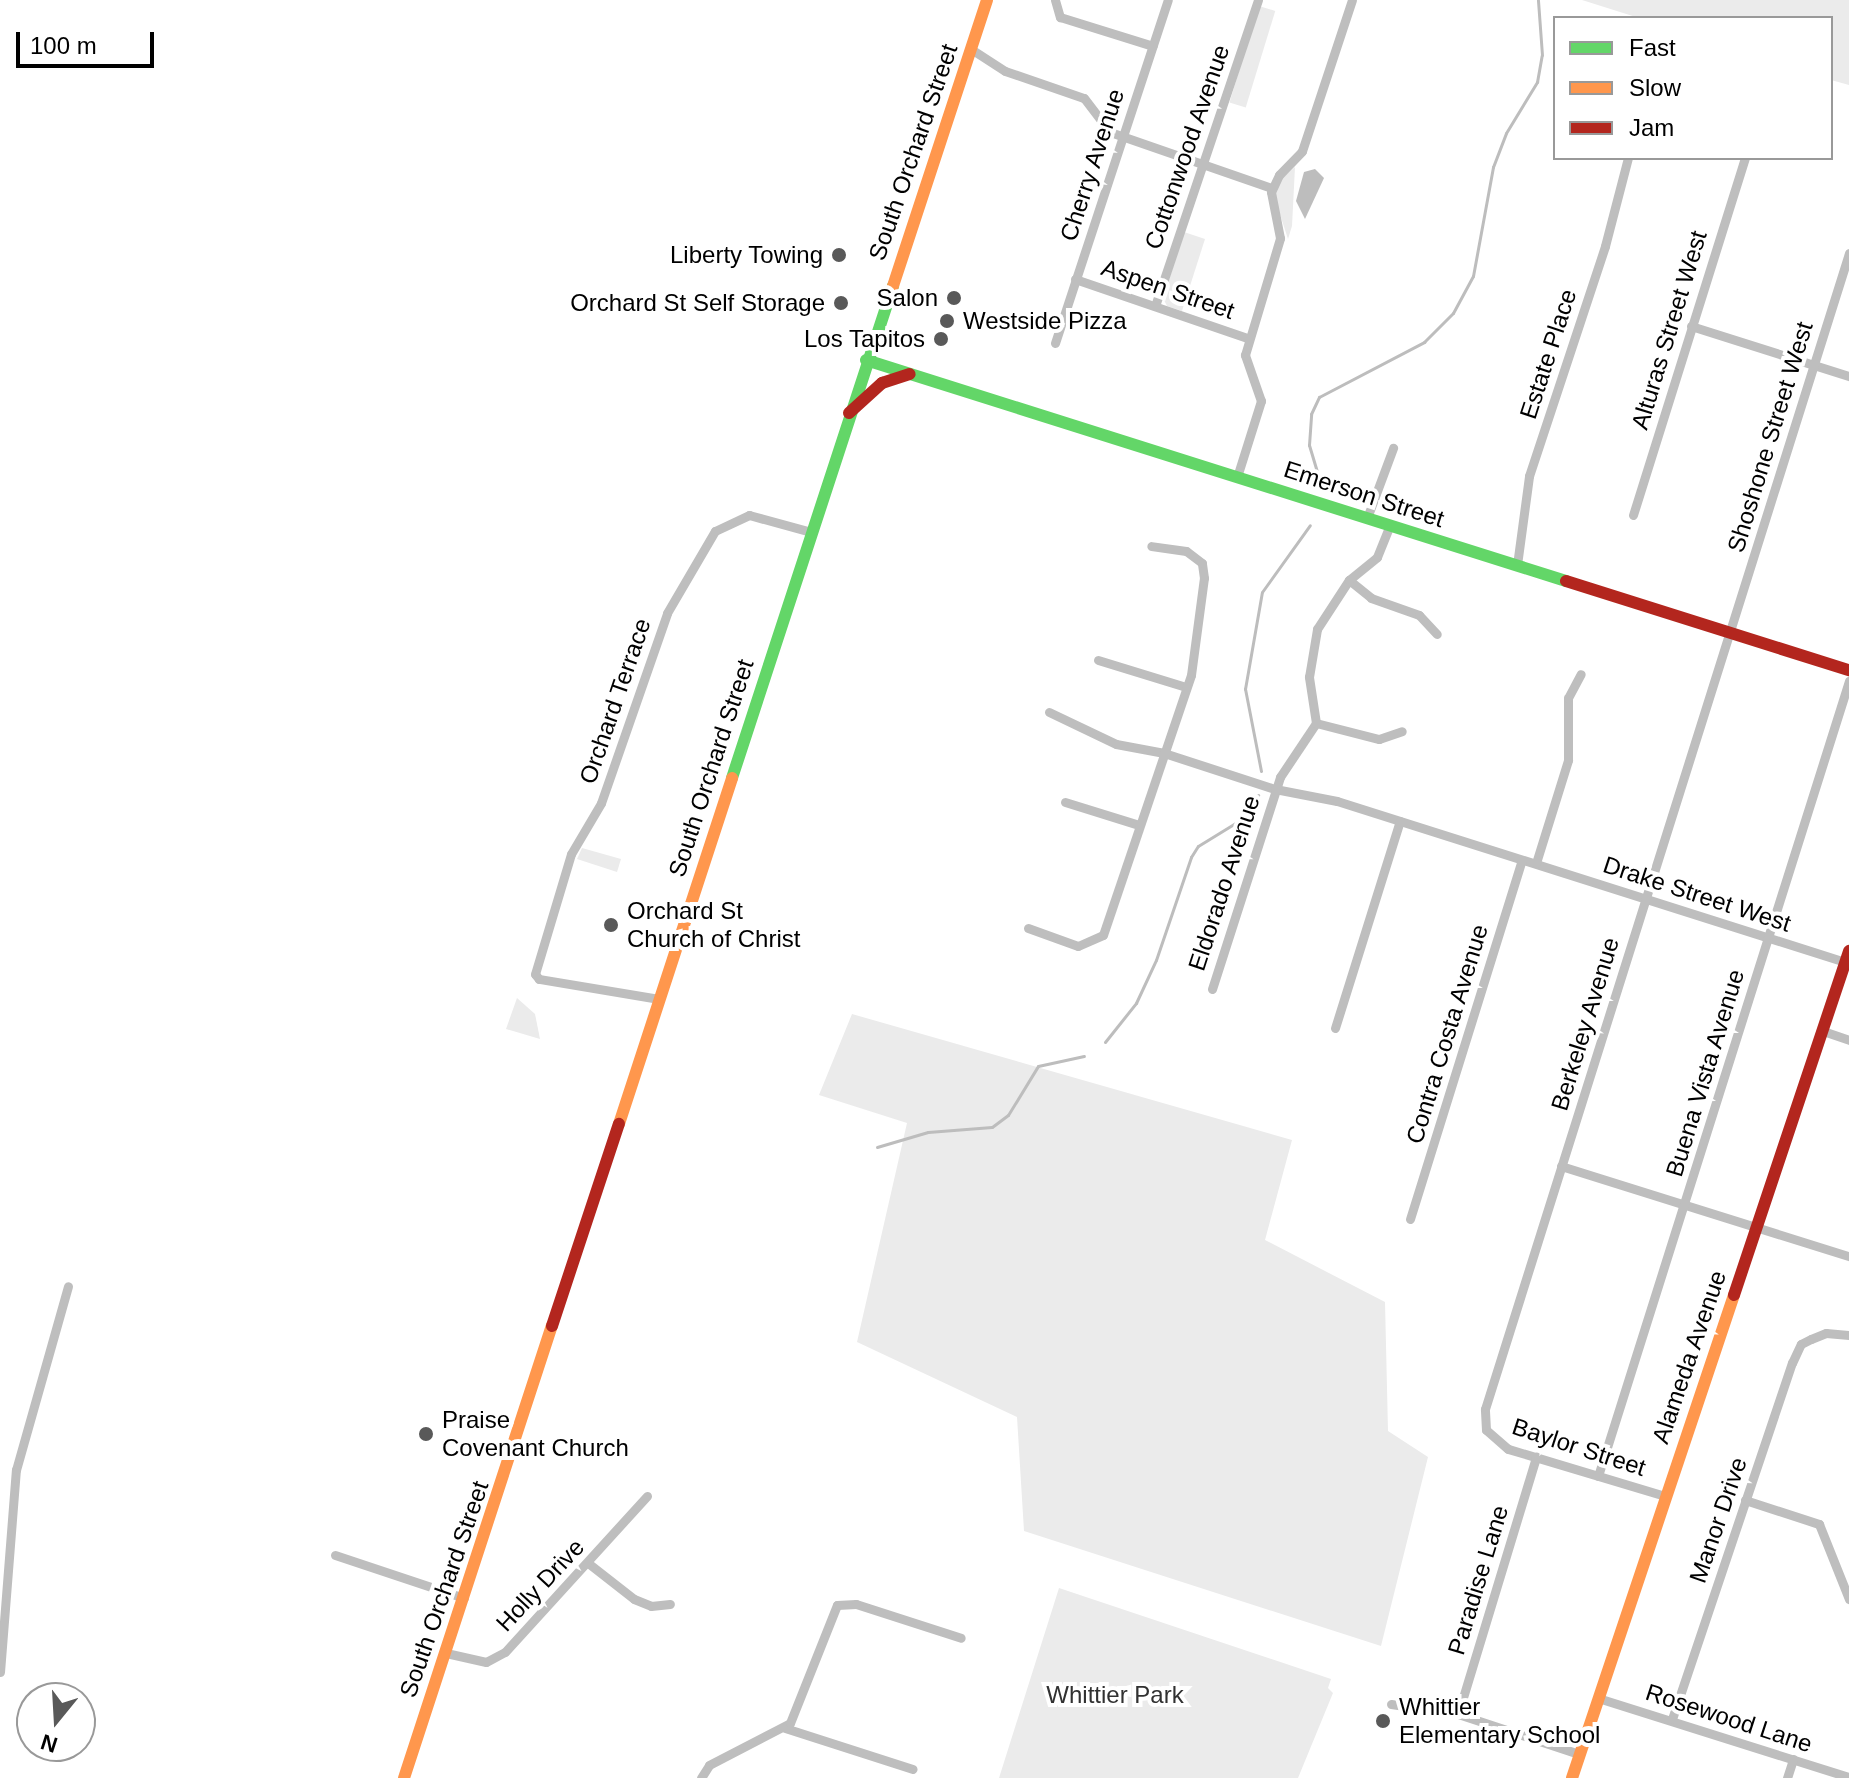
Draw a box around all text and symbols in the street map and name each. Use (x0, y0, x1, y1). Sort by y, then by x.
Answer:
scale bar (20, 16, 158, 66)
legend (1553, 16, 1833, 160)
text: 100 m (30, 32, 97, 59)
text: Fast (1629, 34, 1676, 61)
street label: South Orchard Street (862, 40, 964, 264)
street label: Cottonwood Avenue (1138, 40, 1236, 254)
text: Slow (1629, 74, 1681, 101)
street label: Cherry Avenue (1054, 85, 1130, 245)
text: Jam (1629, 114, 1674, 141)
street label: Alturas Street West (1625, 227, 1713, 433)
place label: Liberty Towing (670, 241, 823, 269)
marker: Liberty Towing (830, 246, 848, 264)
street label: Aspen Street (1098, 253, 1238, 325)
place label: Salon (877, 284, 938, 312)
street label: Estate Place (1513, 285, 1583, 423)
place label: Orchard St Self Storage (570, 289, 825, 317)
marker: Salon (945, 289, 963, 307)
marker: Orchard St Self Storage (832, 294, 850, 312)
place label: Westside Pizza (963, 307, 1127, 335)
marker: Westside Pizza (938, 312, 956, 330)
street label: Shoshone Street West (1721, 318, 1819, 556)
place label: Los Tapitos (804, 325, 925, 353)
marker: Los Tapitos (932, 330, 950, 348)
street label: Emerson Street (1280, 455, 1448, 533)
street label: Orchard Terrace (573, 614, 657, 788)
street label: South Orchard Street (662, 656, 760, 880)
street label: Eldorado Avenue (1182, 791, 1266, 975)
street label: Drake Street West (1600, 850, 1794, 938)
place label: Orchard St Church of Christ (627, 897, 800, 953)
marker: Orchard St Church of Christ (602, 916, 620, 934)
street label: Contra Costa Avenue (1400, 920, 1494, 1148)
street label: Berkeley Avenue (1545, 933, 1625, 1115)
street label: Buena Vista Avenue (1660, 965, 1750, 1181)
street label: Alameda Avenue (1646, 1266, 1732, 1448)
place label: Praise Covenant Church (442, 1406, 629, 1462)
street label: Baylor Street (1509, 1412, 1649, 1482)
marker: Praise Covenant Church (417, 1425, 435, 1443)
street label: Manor Drive (1683, 1454, 1753, 1586)
street label: South Orchard Street (393, 1477, 495, 1701)
street label: Paradise Lane (1442, 1502, 1514, 1658)
street label: Holly Drive (490, 1533, 590, 1637)
street label: Rosewood Lane (1642, 1678, 1816, 1758)
park label: Whittier Park (1046, 1681, 1184, 1709)
north arrow (16, 1682, 96, 1762)
place label: Whittier Elementary School (1399, 1693, 1600, 1749)
marker: Whittier Elementary School (1374, 1712, 1392, 1730)
text: N (38, 1729, 60, 1758)

